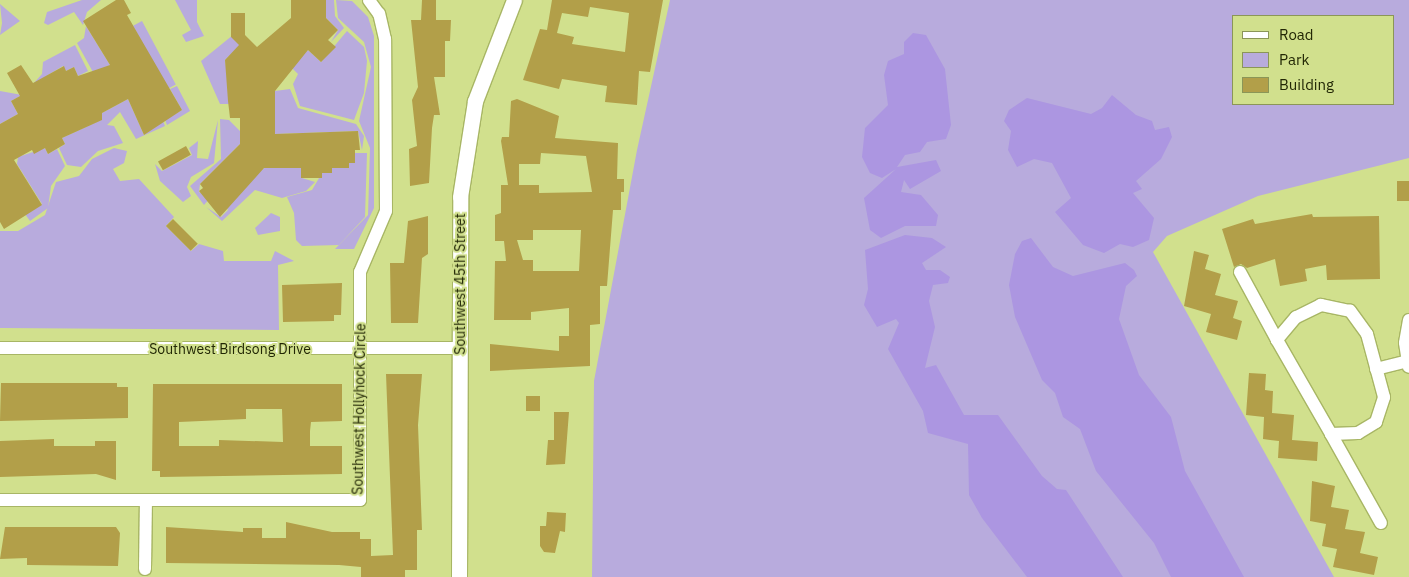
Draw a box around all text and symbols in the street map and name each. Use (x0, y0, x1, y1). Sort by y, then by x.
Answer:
legend (1232, 15, 1394, 105)
text: Road (1279, 25, 1314, 44)
text: Park (1279, 50, 1309, 69)
text: Building (1279, 75, 1334, 94)
street label: Southwest 45th Street (452, 213, 468, 355)
street label: Southwest Hollyhock Circle (349, 323, 369, 495)
street label: Southwest Birdsong Drive (149, 341, 311, 357)

